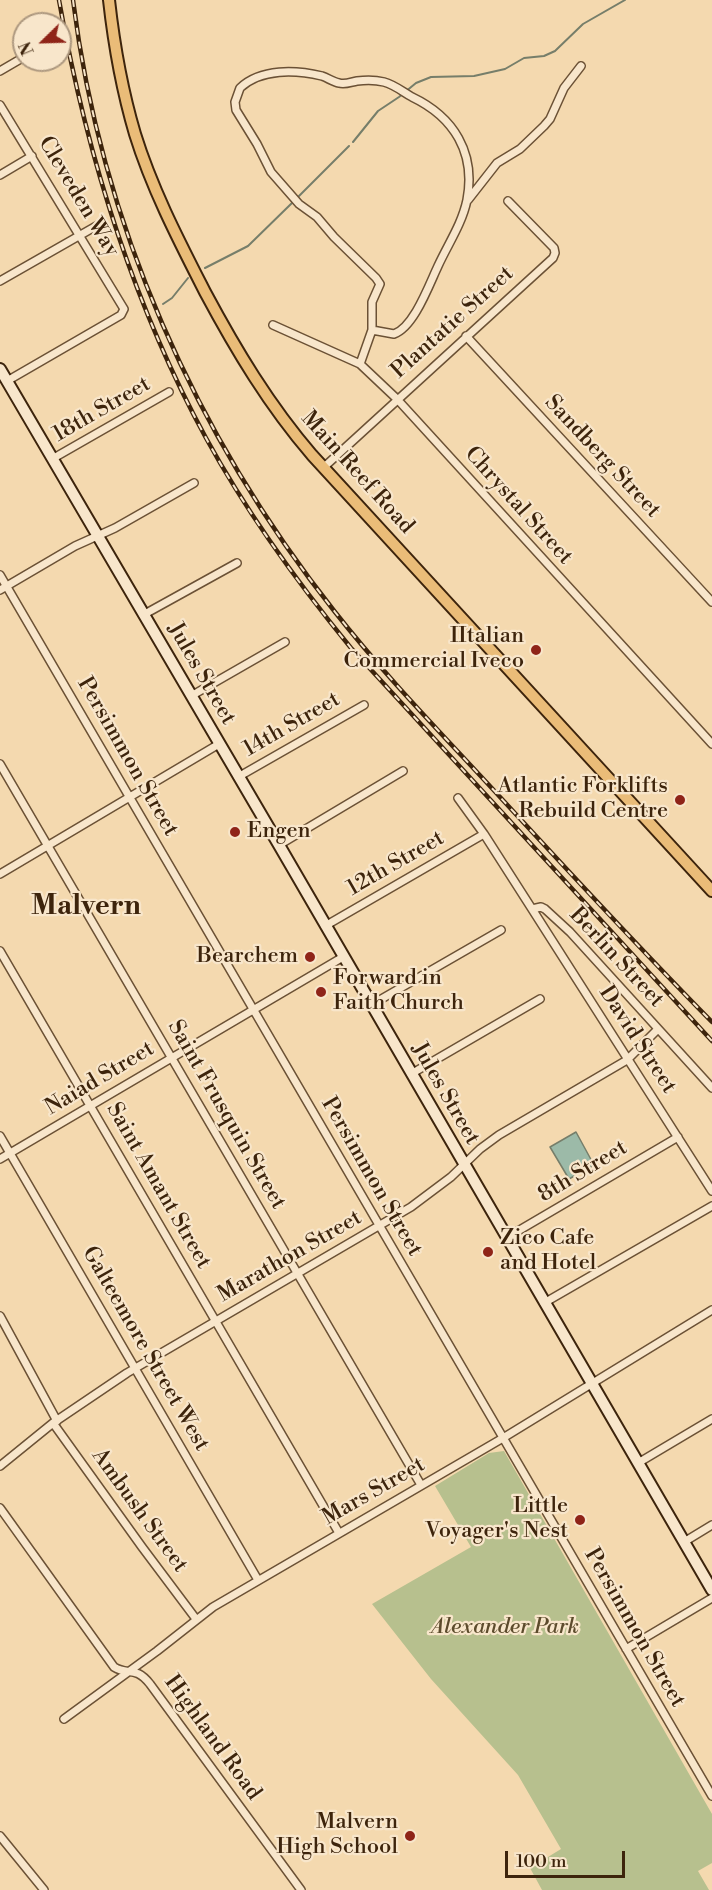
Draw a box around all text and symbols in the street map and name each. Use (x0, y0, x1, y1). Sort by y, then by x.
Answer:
north arrow (12, 12, 72, 72)
text: N (16, 39, 39, 58)
street label: Cleveden Way (32, 132, 124, 262)
street label: Plantatie Street (386, 261, 520, 385)
street label: 18th Street (49, 372, 155, 448)
street label: Sandberg Street (538, 390, 666, 524)
street label: Main Reef Road (295, 406, 419, 540)
street label: Chrystal Street (458, 442, 578, 570)
street label: Jules Street (161, 618, 241, 730)
place label: IItalian Commercial Iveco (344, 624, 524, 676)
marker: IItalian Commercial Iveco (529, 643, 543, 657)
street label: Persimmon Street (71, 673, 183, 841)
street label: 14th Street (239, 687, 345, 763)
place label: Atlantic Forklifts Rebuild Centre (497, 774, 668, 825)
marker: Atlantic Forklifts Rebuild Centre (673, 793, 687, 807)
place label: Engen (247, 819, 311, 845)
marker: Engen (228, 825, 242, 839)
street label: 12th Street (343, 826, 449, 902)
district label: Malvern (31, 890, 141, 924)
street label: Berlin Street (563, 903, 669, 1013)
place label: Bearchem (197, 944, 298, 970)
marker: Bearchem (303, 950, 317, 964)
place label: Forward in Faith Church (333, 966, 464, 1017)
street label: David Street (592, 981, 682, 1099)
marker: Forward in Faith Church (314, 985, 328, 999)
street label: Saint Frusquin Street (161, 1016, 291, 1214)
street label: Naiad Street (41, 1036, 159, 1122)
street label: Jules Street (405, 1038, 485, 1150)
street label: Persimmon Street (315, 1093, 427, 1261)
street label: Saint Amant Street (100, 1098, 216, 1274)
street label: 8th Street (534, 1135, 632, 1209)
street label: Marathon Street (213, 1205, 367, 1309)
place label: Zico Cafe and Hotel (500, 1226, 596, 1278)
street label: Galteemore Street West (76, 1242, 214, 1456)
marker: Zico Cafe and Hotel (481, 1245, 495, 1259)
street label: Ambush Street (85, 1444, 193, 1578)
street label: Mars Street (318, 1452, 430, 1532)
place label: Little Voyager's Nest (425, 1494, 568, 1546)
marker: Little Voyager's Nest (573, 1513, 587, 1527)
street label: Persimmon Street (578, 1544, 690, 1712)
park label: Alexander Park (431, 1615, 579, 1641)
street label: Highland Road (158, 1670, 266, 1806)
place label: Malvern High School (276, 1810, 398, 1862)
marker: Malvern High School (403, 1829, 417, 1843)
scale bar (508, 1839, 628, 1877)
text: 100 m (516, 1850, 567, 1873)

